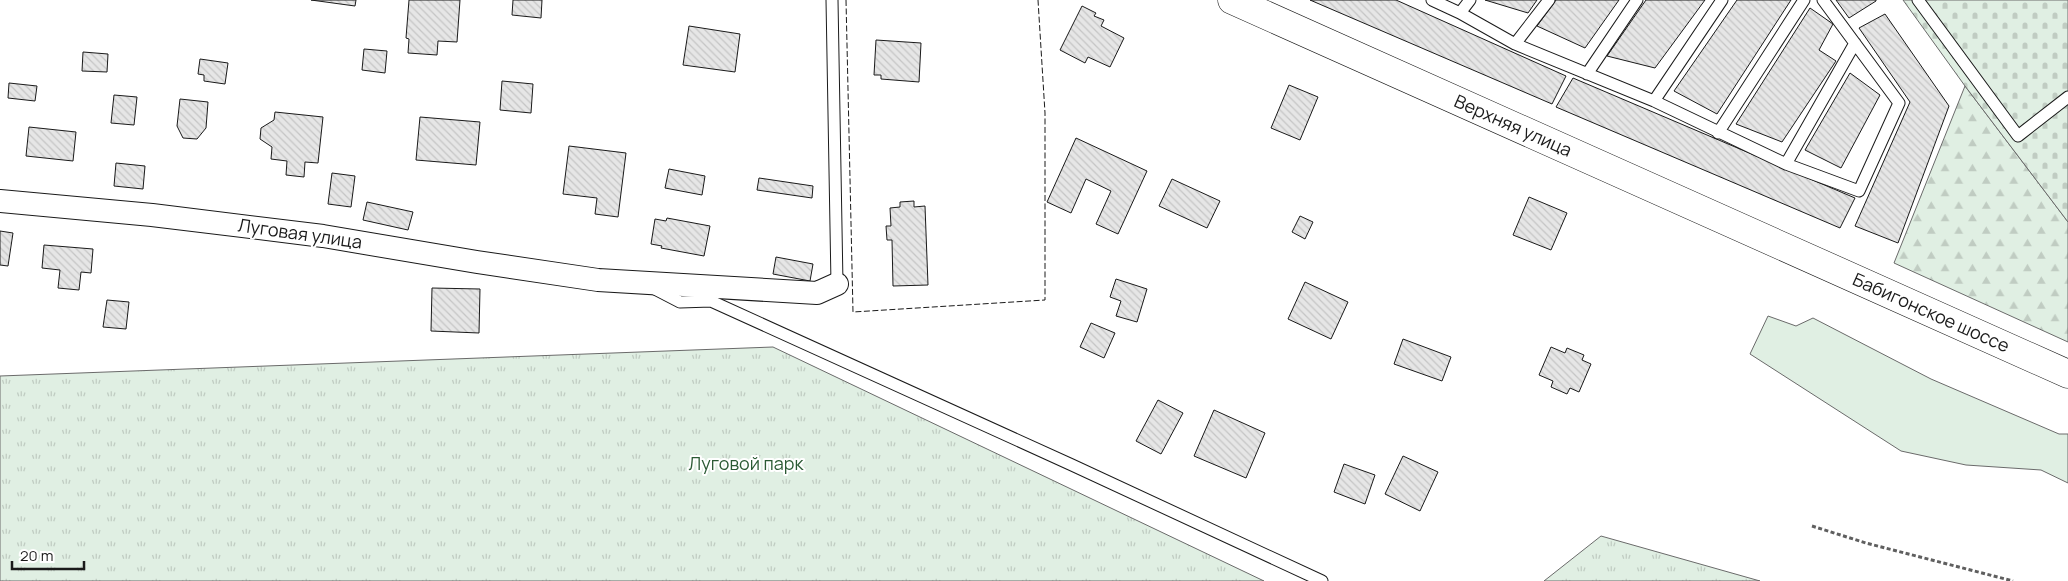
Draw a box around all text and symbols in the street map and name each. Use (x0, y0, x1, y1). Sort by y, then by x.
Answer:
street label: Верхняя улица (1451, 88, 1576, 162)
street label: Луговая улица (237, 212, 364, 254)
street label: Бабигонское шоссе (1849, 267, 2014, 357)
park label: Луговой парк (689, 451, 805, 475)
scale bar (12, 538, 85, 570)
text: 20 m (20, 545, 53, 566)

